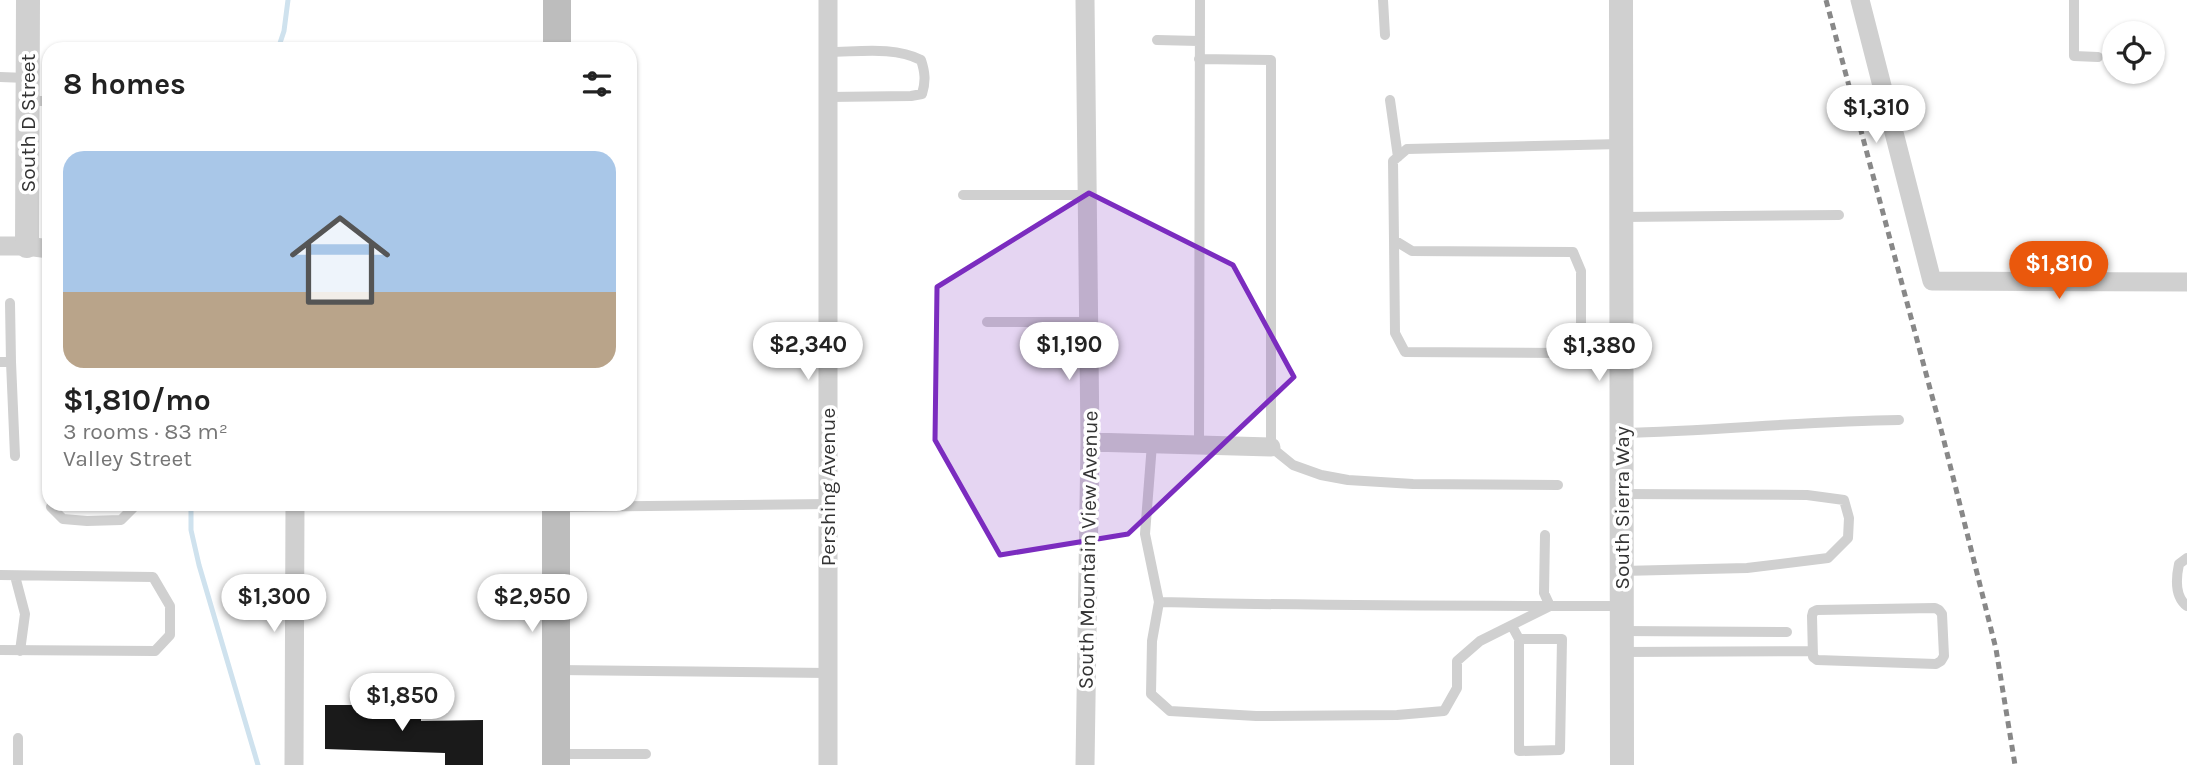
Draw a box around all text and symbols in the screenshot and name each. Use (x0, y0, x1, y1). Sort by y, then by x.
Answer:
map controls (2102, 21, 2165, 84)
button: locate (2102, 21, 2165, 84)
street label: South D Street (16, 53, 40, 192)
icon: filters (578, 65, 616, 103)
text: 8 homes (63, 66, 186, 102)
pin: $1,310 (1819, 86, 1933, 145)
text: $1,310 (1843, 94, 1909, 121)
icon: home (277, 197, 403, 323)
pin: $1,810 (2002, 242, 2116, 301)
text: $1,810 (2025, 250, 2093, 277)
pin: $2,340 (751, 322, 865, 382)
pin: $1,190 (1012, 322, 1126, 382)
pin: $1,380 (1542, 324, 1656, 383)
text: $2,340 (769, 331, 847, 358)
text: $1,190 (1036, 331, 1102, 358)
text: $1,380 (1562, 332, 1636, 359)
text: $1,810/mo (63, 382, 211, 418)
street label: Pershing Avenue (816, 408, 840, 566)
street label: South Mountain View Avenue (1074, 410, 1102, 690)
text: 3 rooms · 83 m² (63, 418, 228, 445)
street label: South Sierra Way (1610, 426, 1634, 590)
text: Valley Street (63, 445, 192, 472)
pin: $1,300 (217, 574, 331, 634)
pin: $2,950 (475, 574, 589, 634)
text: $1,300 (237, 583, 311, 610)
text: $2,950 (493, 583, 571, 610)
pin: $1,850 (345, 674, 459, 733)
text: $1,850 (366, 682, 438, 709)

